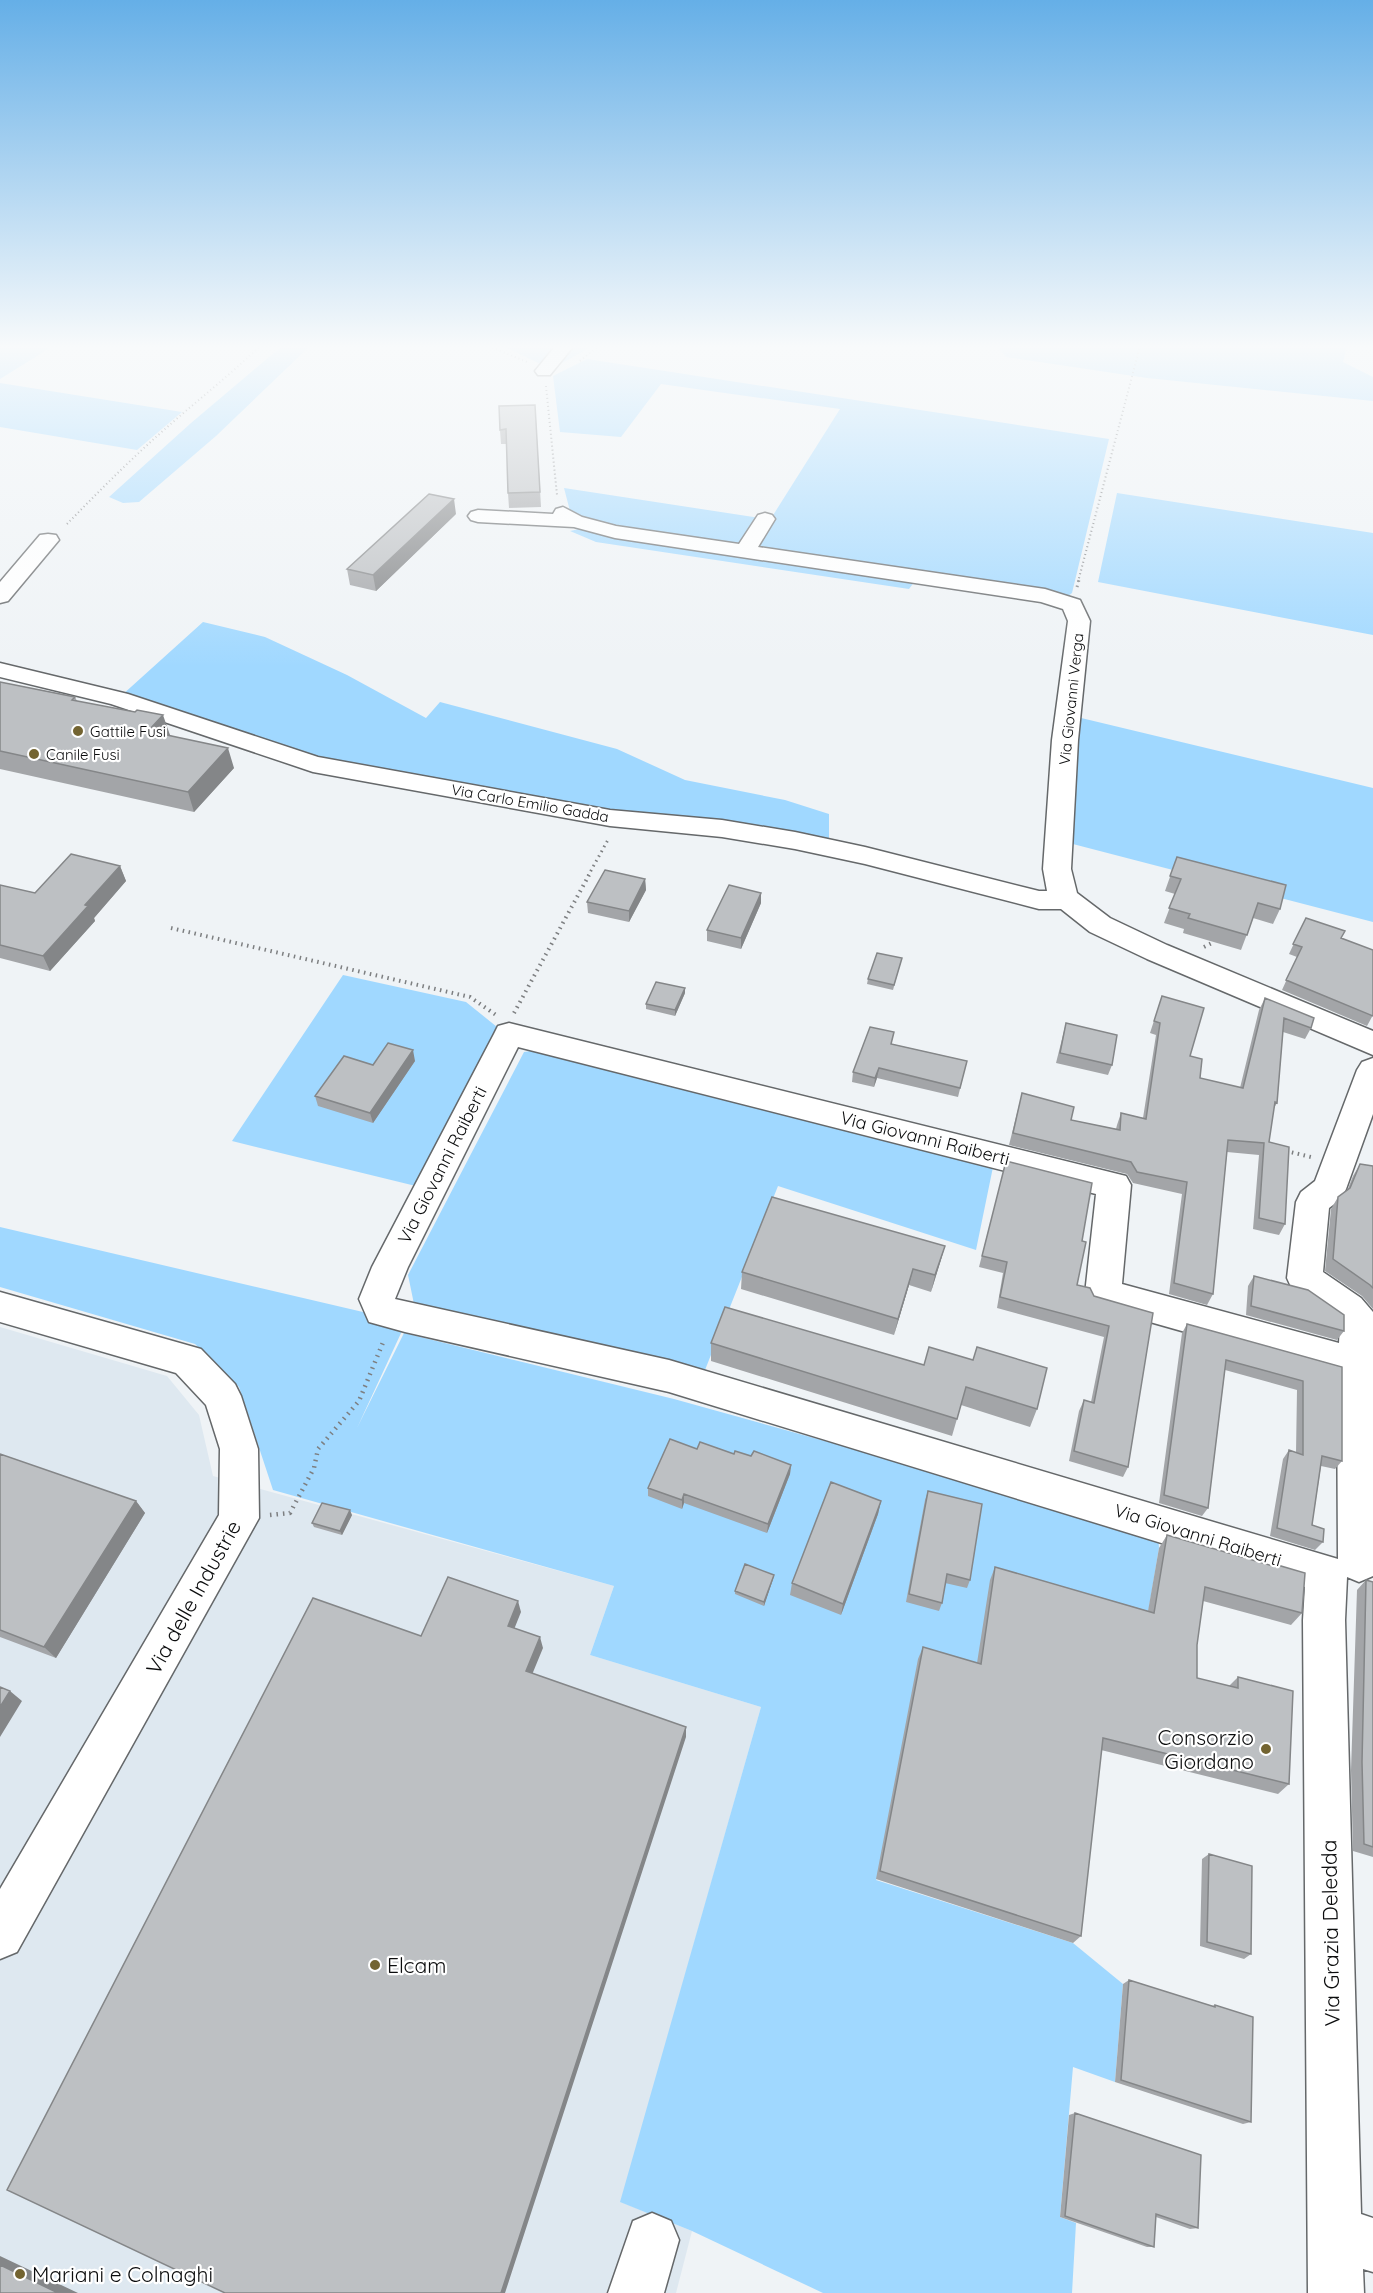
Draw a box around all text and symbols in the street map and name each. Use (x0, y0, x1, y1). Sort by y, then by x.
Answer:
street label: Via Giovanni Verga (1055, 632, 1087, 766)
place label: Gattile Fusi (90, 722, 166, 741)
marker: Gattile Fusi (71, 724, 85, 738)
place label: Canile Fusi (46, 745, 120, 764)
marker: Canile Fusi (27, 747, 41, 761)
street label: Via Carlo Emilio Gadda (450, 780, 610, 826)
street label: Via Giovanni Raiberti (392, 1082, 492, 1248)
street label: Via Giovanni Raiberti (838, 1106, 1012, 1170)
street label: Via Giovanni Raiberti (1112, 1499, 1284, 1571)
street label: Via delle Industrie (140, 1515, 246, 1679)
place label: Consorzio Giordano (1158, 1724, 1254, 1774)
marker: Consorzio Giordano (1259, 1742, 1273, 1756)
street label: Via Grazia Deledda (1315, 1839, 1345, 2027)
place label: Elcam (387, 1952, 446, 1978)
marker: Elcam (368, 1958, 382, 1972)
place label: Mariani e Colnaghi (32, 2261, 213, 2287)
marker: Mariani e Colnaghi (13, 2267, 27, 2281)

